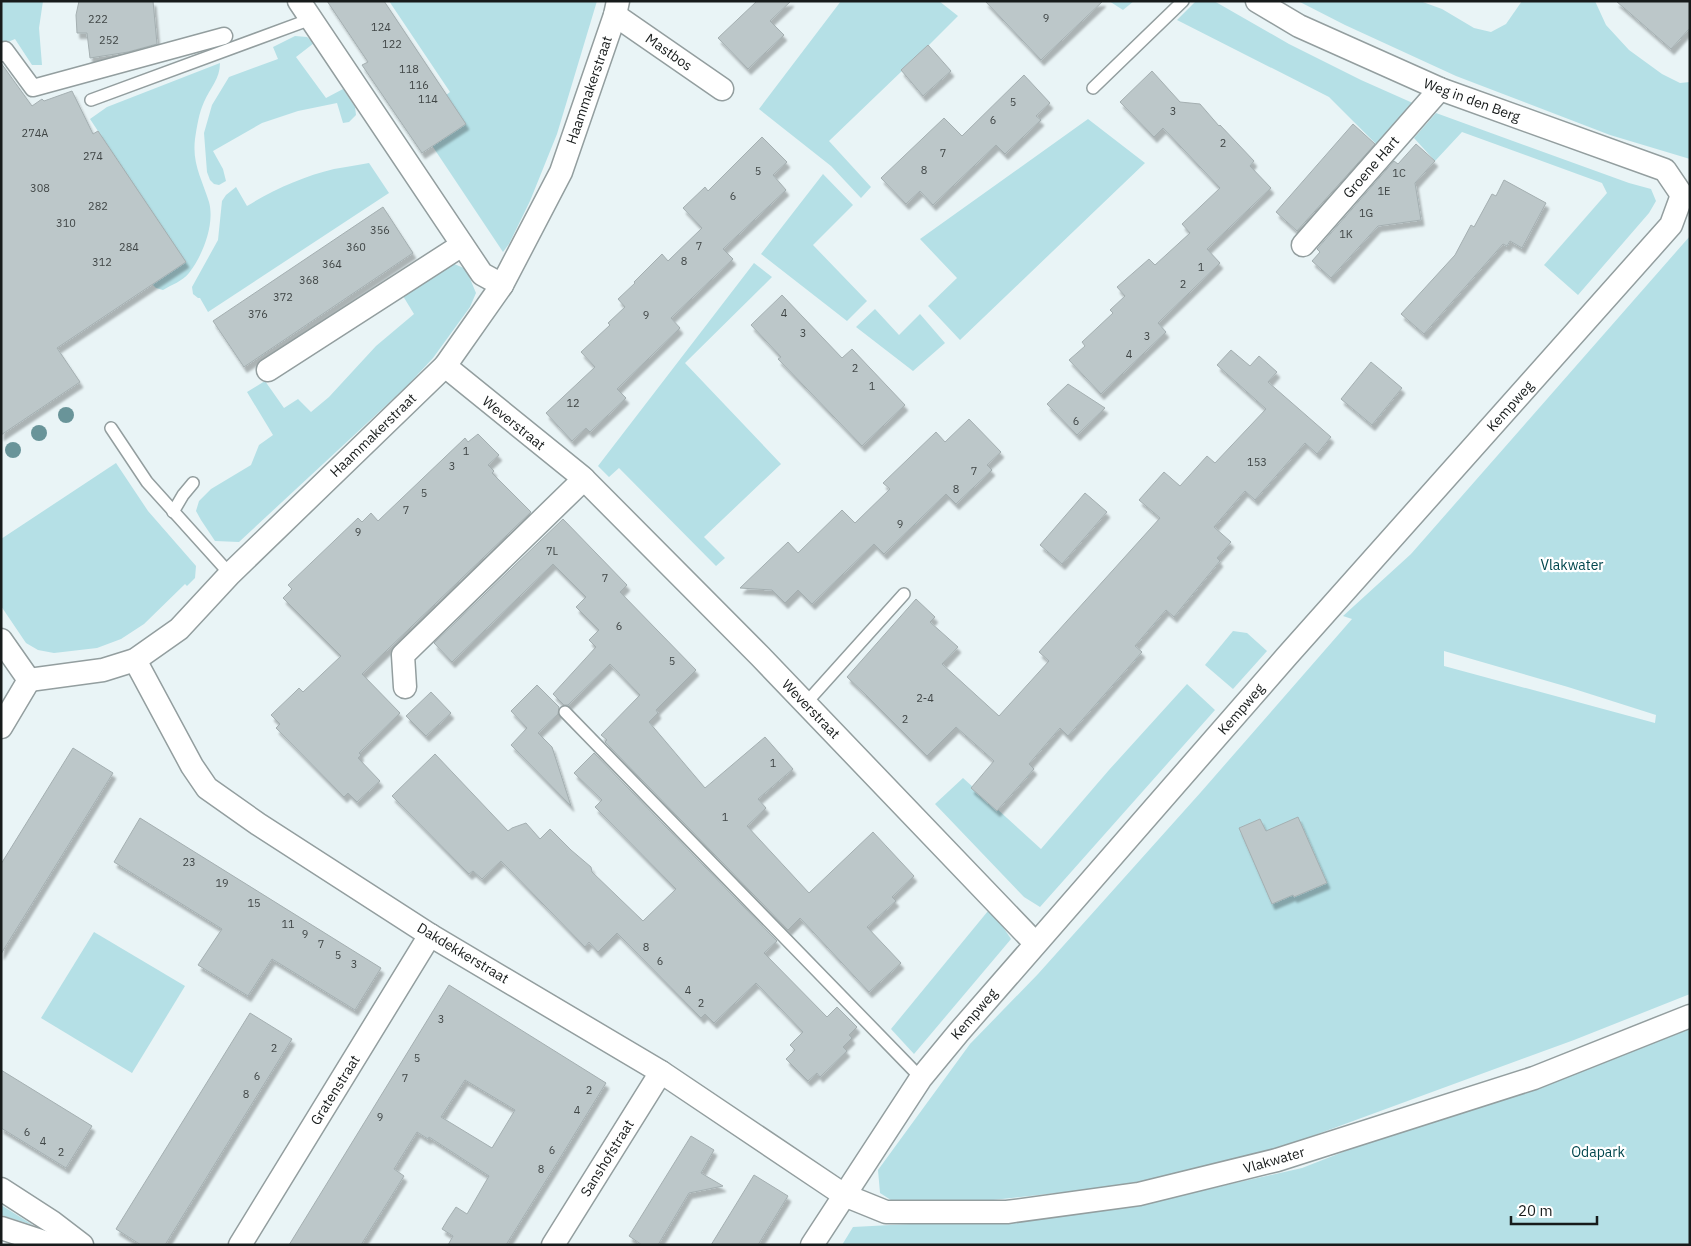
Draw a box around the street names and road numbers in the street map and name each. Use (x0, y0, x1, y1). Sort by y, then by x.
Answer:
street label: Mastbos (642, 29, 696, 75)
street label: Haammakerstraat (562, 33, 616, 147)
street label: Weg in den Berg (1421, 74, 1523, 126)
street label: Groene Hart (1339, 132, 1403, 202)
street label: Kempweg (1482, 376, 1538, 435)
street label: Haammakerstraat (326, 389, 420, 481)
street label: Weverstraat (479, 392, 549, 454)
street label: Weverstraat (778, 675, 844, 743)
street label: Kempweg (1214, 679, 1269, 738)
street label: Dakdekkerstraat (414, 919, 512, 987)
street label: Kempweg (947, 984, 1002, 1043)
street label: Gratenstraat (306, 1052, 364, 1128)
street label: Sanshofstraat (576, 1116, 638, 1200)
street label: Vlakwater (1241, 1143, 1307, 1177)

